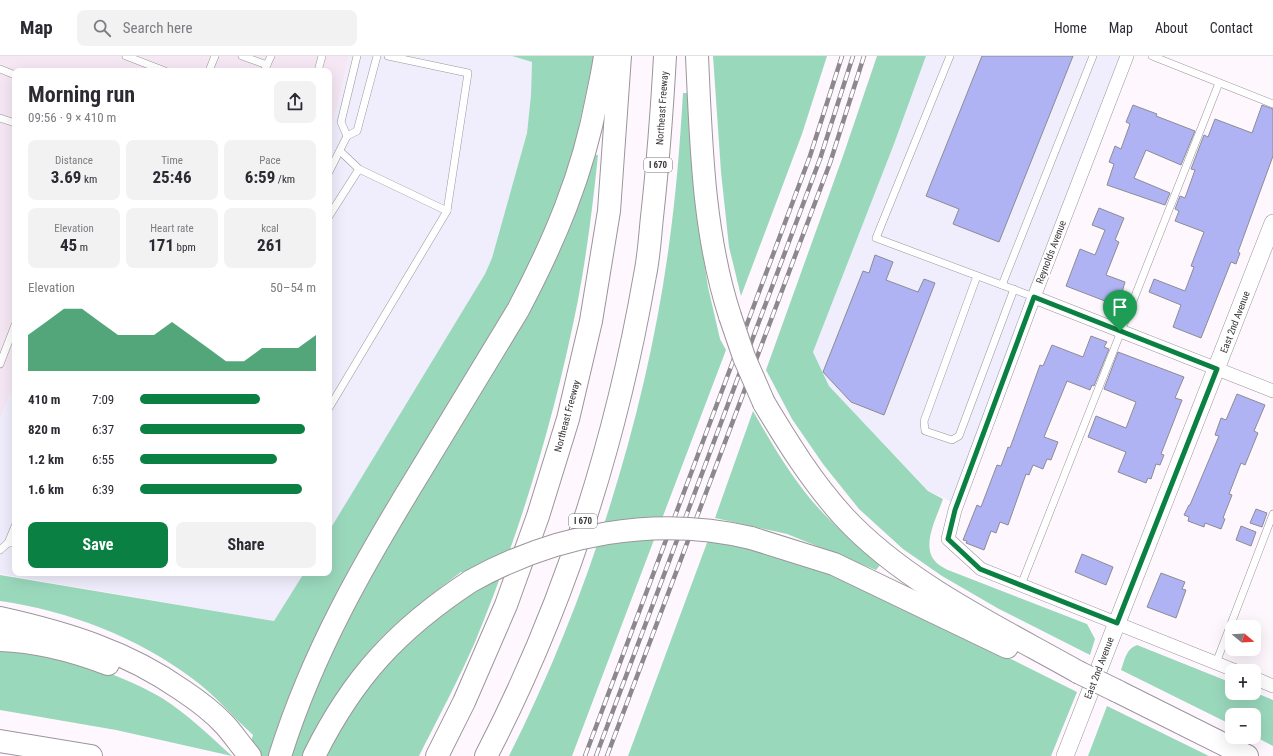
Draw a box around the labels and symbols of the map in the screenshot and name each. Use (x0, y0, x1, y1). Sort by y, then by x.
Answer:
street label: Northeast Freeway (654, 71, 670, 145)
road number: I 670 (644, 158, 672, 172)
street label: Reynolds Avenue (1034, 219, 1068, 285)
street label: East 2nd Avenue (1218, 289, 1252, 355)
pin (1103, 290, 1137, 331)
street label: Northeast Freeway (552, 379, 582, 453)
road number: I 670 (569, 514, 597, 528)
north arrow (1225, 620, 1261, 656)
street label: East 2nd Avenue (1082, 635, 1116, 701)

